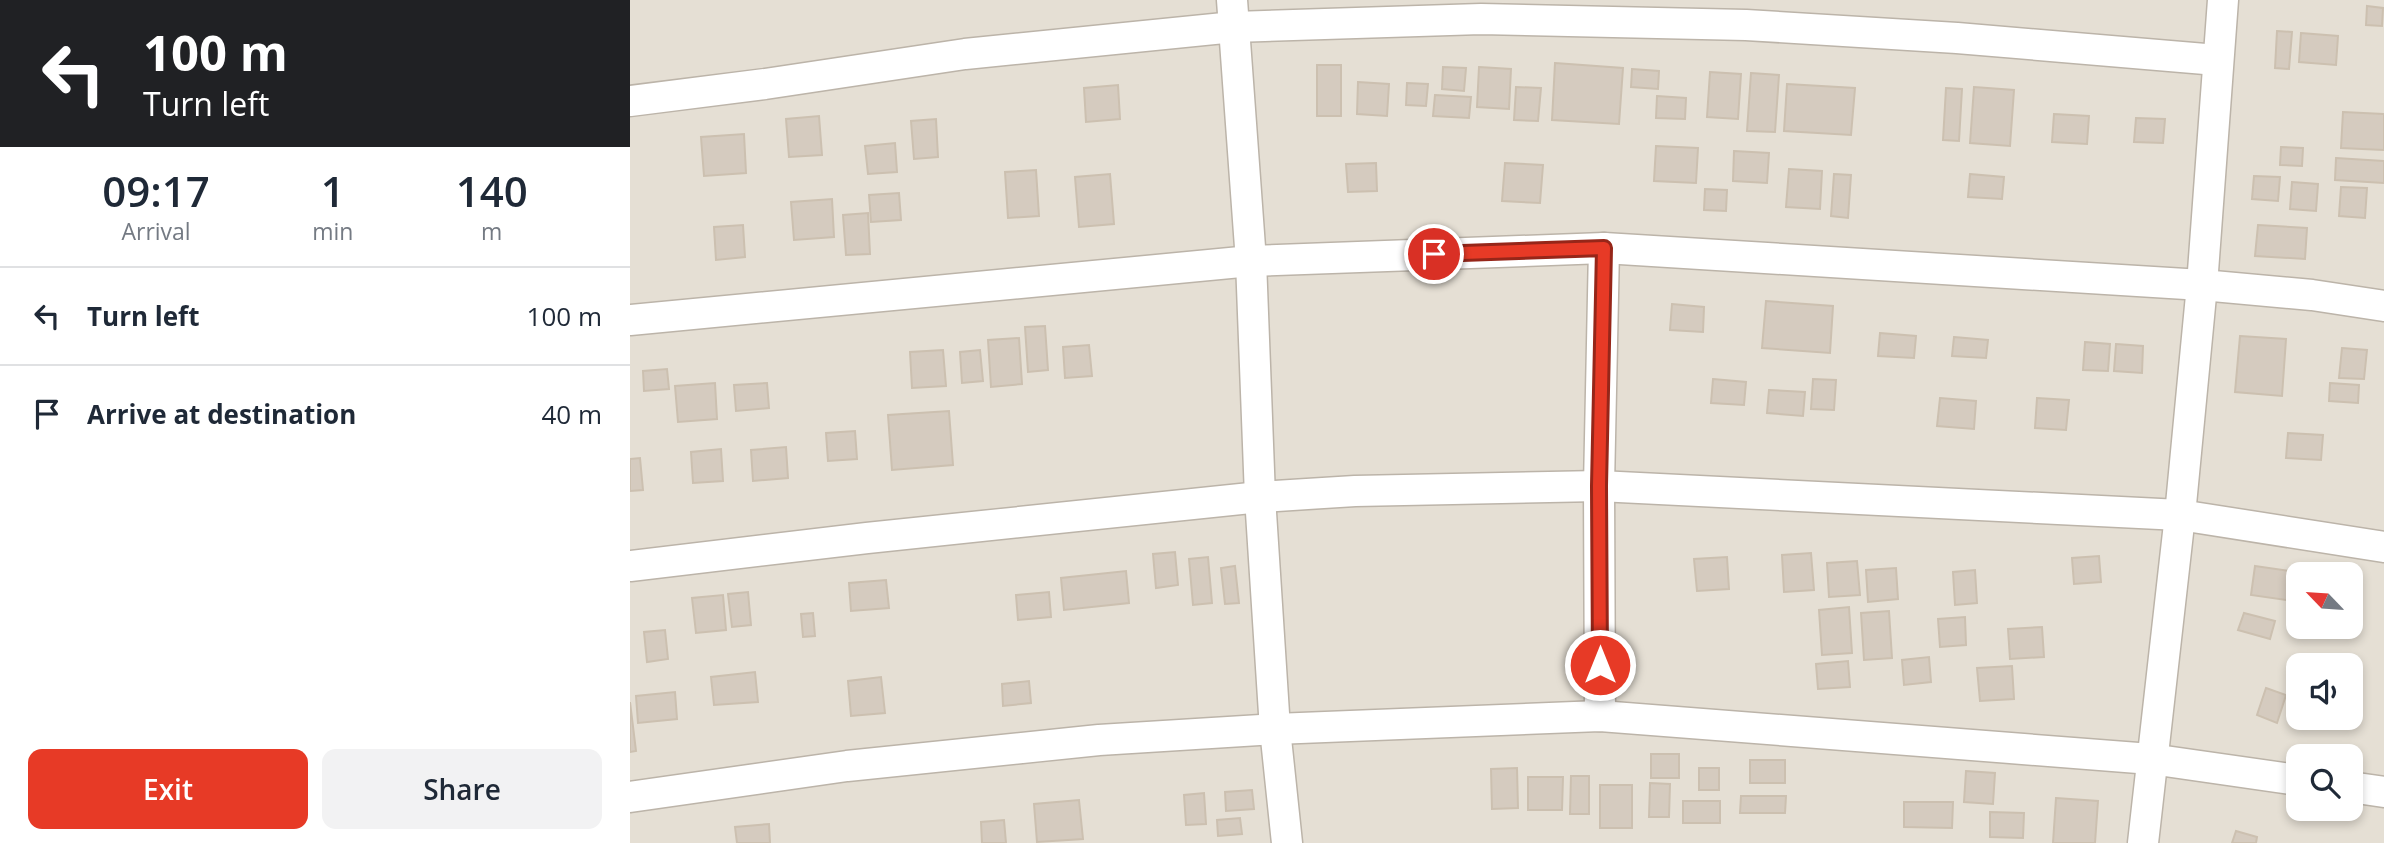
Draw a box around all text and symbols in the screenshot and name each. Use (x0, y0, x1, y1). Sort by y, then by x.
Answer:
text: 100 m (143, 19, 288, 85)
icon: left (28, 28, 119, 119)
text: Turn left (143, 82, 269, 125)
text: 09:17 (102, 162, 210, 219)
text: 1 (321, 162, 345, 219)
text: 140 (456, 162, 528, 219)
text: Arrival (121, 215, 191, 247)
text: min (312, 215, 353, 247)
text: m (481, 215, 502, 247)
pin (1404, 224, 1464, 284)
icon: arrive (1415, 235, 1453, 273)
icon: left (28, 297, 66, 335)
text: Turn left (87, 298, 199, 334)
text: 100 m (527, 298, 602, 334)
icon: arrive (28, 395, 66, 433)
text: Arrive at destination (87, 396, 356, 432)
text: 40 m (541, 396, 602, 432)
north arrow (2286, 562, 2362, 639)
map controls (2286, 562, 2363, 821)
position arrow (1563, 628, 1637, 702)
button: sound (2286, 653, 2363, 730)
button: search (2286, 744, 2363, 821)
button: Exit (28, 749, 308, 829)
button: Share (322, 749, 602, 829)

